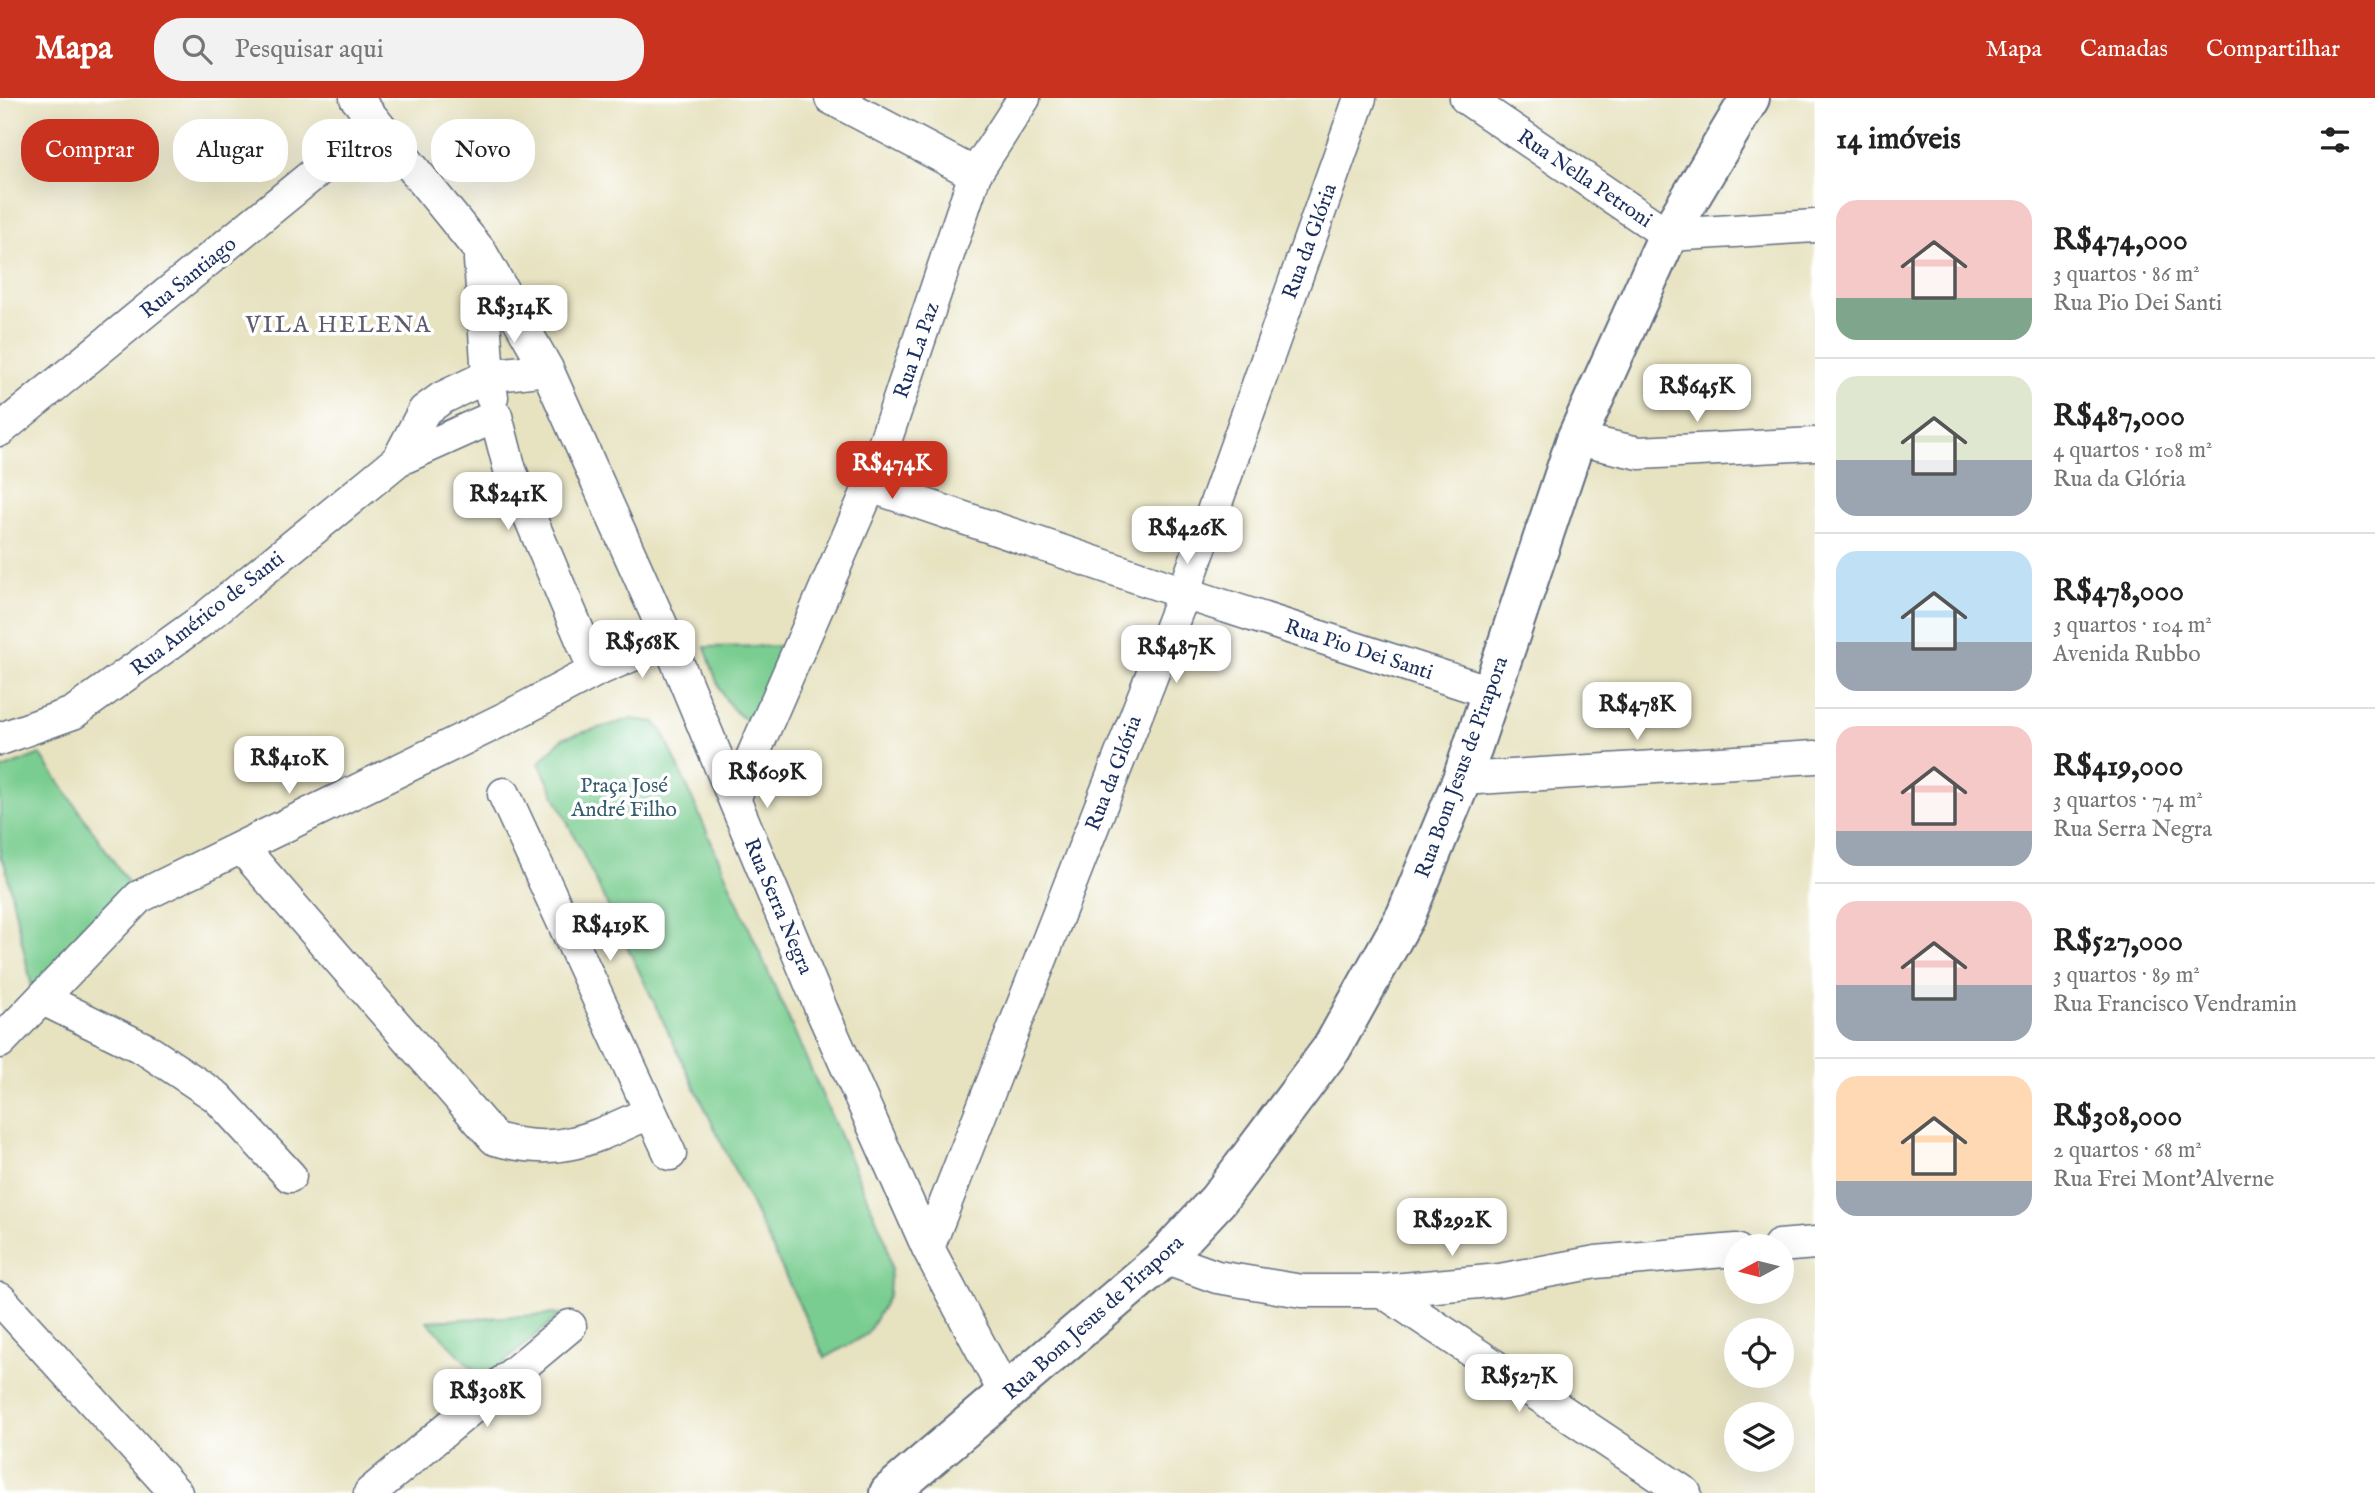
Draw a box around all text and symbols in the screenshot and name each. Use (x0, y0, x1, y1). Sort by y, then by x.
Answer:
search box (154, 18, 644, 81)
text: Mapa (35, 28, 112, 70)
icon: search (178, 30, 216, 68)
text: Pesquisar aqui (234, 33, 384, 66)
text: Mapa (1986, 34, 2042, 65)
text: Camadas (2080, 34, 2168, 65)
text: Compartilhar (2206, 34, 2340, 65)
chip: Comprar (21, 119, 159, 182)
chip: Alugar (173, 119, 288, 182)
chip: Filtros (302, 119, 417, 182)
chip: Novo (431, 119, 535, 182)
text: 14 imóveis (1836, 121, 1961, 159)
icon: filters (2316, 121, 2354, 159)
street label: Rua Nella Petroni (1511, 124, 1657, 234)
street label: Rua da Glória (1277, 179, 1344, 303)
text: R$474,000 (2053, 222, 2188, 260)
icon: home (1892, 228, 1976, 312)
street label: Rua Santiago (135, 231, 242, 325)
text: 3 quartos · 86 m² (2053, 260, 2200, 289)
pin: R$314K (457, 286, 571, 345)
text: Rua Pio Dei Santi (2053, 289, 2222, 318)
text: R$314K (476, 293, 552, 322)
street label: Rua La Paz (888, 299, 947, 402)
district label: VILA HELENA (245, 311, 432, 340)
pin: R$645K (1640, 364, 1754, 424)
text: R$645K (1659, 372, 1735, 401)
text: R$487,000 (2053, 398, 2185, 436)
icon: home (1892, 404, 1976, 488)
text: 4 quartos · 108 m² (2053, 436, 2212, 465)
pin: R$474K (835, 442, 949, 501)
text: R$474K (852, 449, 932, 478)
text: Rua da Glória (2053, 465, 2186, 494)
pin: R$241K (451, 472, 565, 532)
text: R$241K (469, 480, 547, 509)
pin: R$426K (1130, 506, 1244, 566)
text: R$426K (1148, 514, 1226, 543)
street label: Rua Américo de Santi (126, 546, 290, 683)
text: R$478,000 (2053, 573, 2184, 611)
icon: home (1892, 579, 1976, 663)
text: 3 quartos · 104 m² (2053, 611, 2212, 640)
street label: Rua Pio Dei Santi (1281, 614, 1436, 687)
pin: R$568K (585, 620, 699, 680)
pin: R$487K (1119, 626, 1233, 685)
text: R$568K (605, 628, 679, 657)
text: R$487K (1137, 633, 1215, 662)
text: Avenida Rubbo (2053, 640, 2201, 669)
street label: Rua Bom Jesus de Pirapora (1410, 652, 1515, 882)
pin: R$478K (1580, 682, 1694, 742)
text: R$478K (1598, 690, 1676, 719)
street label: Rua da Glória (1080, 711, 1149, 835)
pin: R$410K (232, 736, 346, 796)
text: R$410K (250, 744, 328, 773)
text: R$419,000 (2053, 748, 2183, 786)
pin: R$609K (710, 750, 824, 810)
icon: home (1892, 754, 1976, 838)
text: R$609K (728, 758, 806, 787)
park label: Praça José André Filho (570, 773, 677, 824)
text: 3 quartos · 74 m² (2053, 786, 2203, 815)
text: Rua Serra Negra (2053, 815, 2212, 844)
street label: Rua Serra Negra (737, 834, 819, 980)
pin: R$419K (553, 904, 667, 963)
text: R$419K (572, 911, 648, 940)
text: R$527,000 (2053, 923, 2183, 961)
icon: home (1892, 929, 1976, 1013)
text: 3 quartos · 89 m² (2053, 961, 2200, 990)
text: Rua Francisco Vendramin (2053, 990, 2297, 1019)
text: R$308,000 (2053, 1098, 2182, 1136)
icon: home (1892, 1104, 1976, 1188)
text: 2 quartos · 68 m² (2053, 1136, 2202, 1165)
text: Rua Frei Mont'Alverne (2053, 1165, 2274, 1194)
pin: R$292K (1395, 1198, 1509, 1258)
text: R$292K (1413, 1206, 1491, 1235)
street label: Rua Bom Jesus de Pirapora (998, 1229, 1191, 1406)
north arrow (1724, 1234, 1794, 1304)
map controls (1724, 1234, 1794, 1472)
button: locate (1724, 1318, 1794, 1388)
pin: R$527K (1462, 1354, 1576, 1414)
text: R$527K (1481, 1362, 1557, 1391)
pin: R$308K (430, 1370, 544, 1429)
text: R$308K (449, 1377, 525, 1406)
button: layers (1724, 1402, 1794, 1472)

